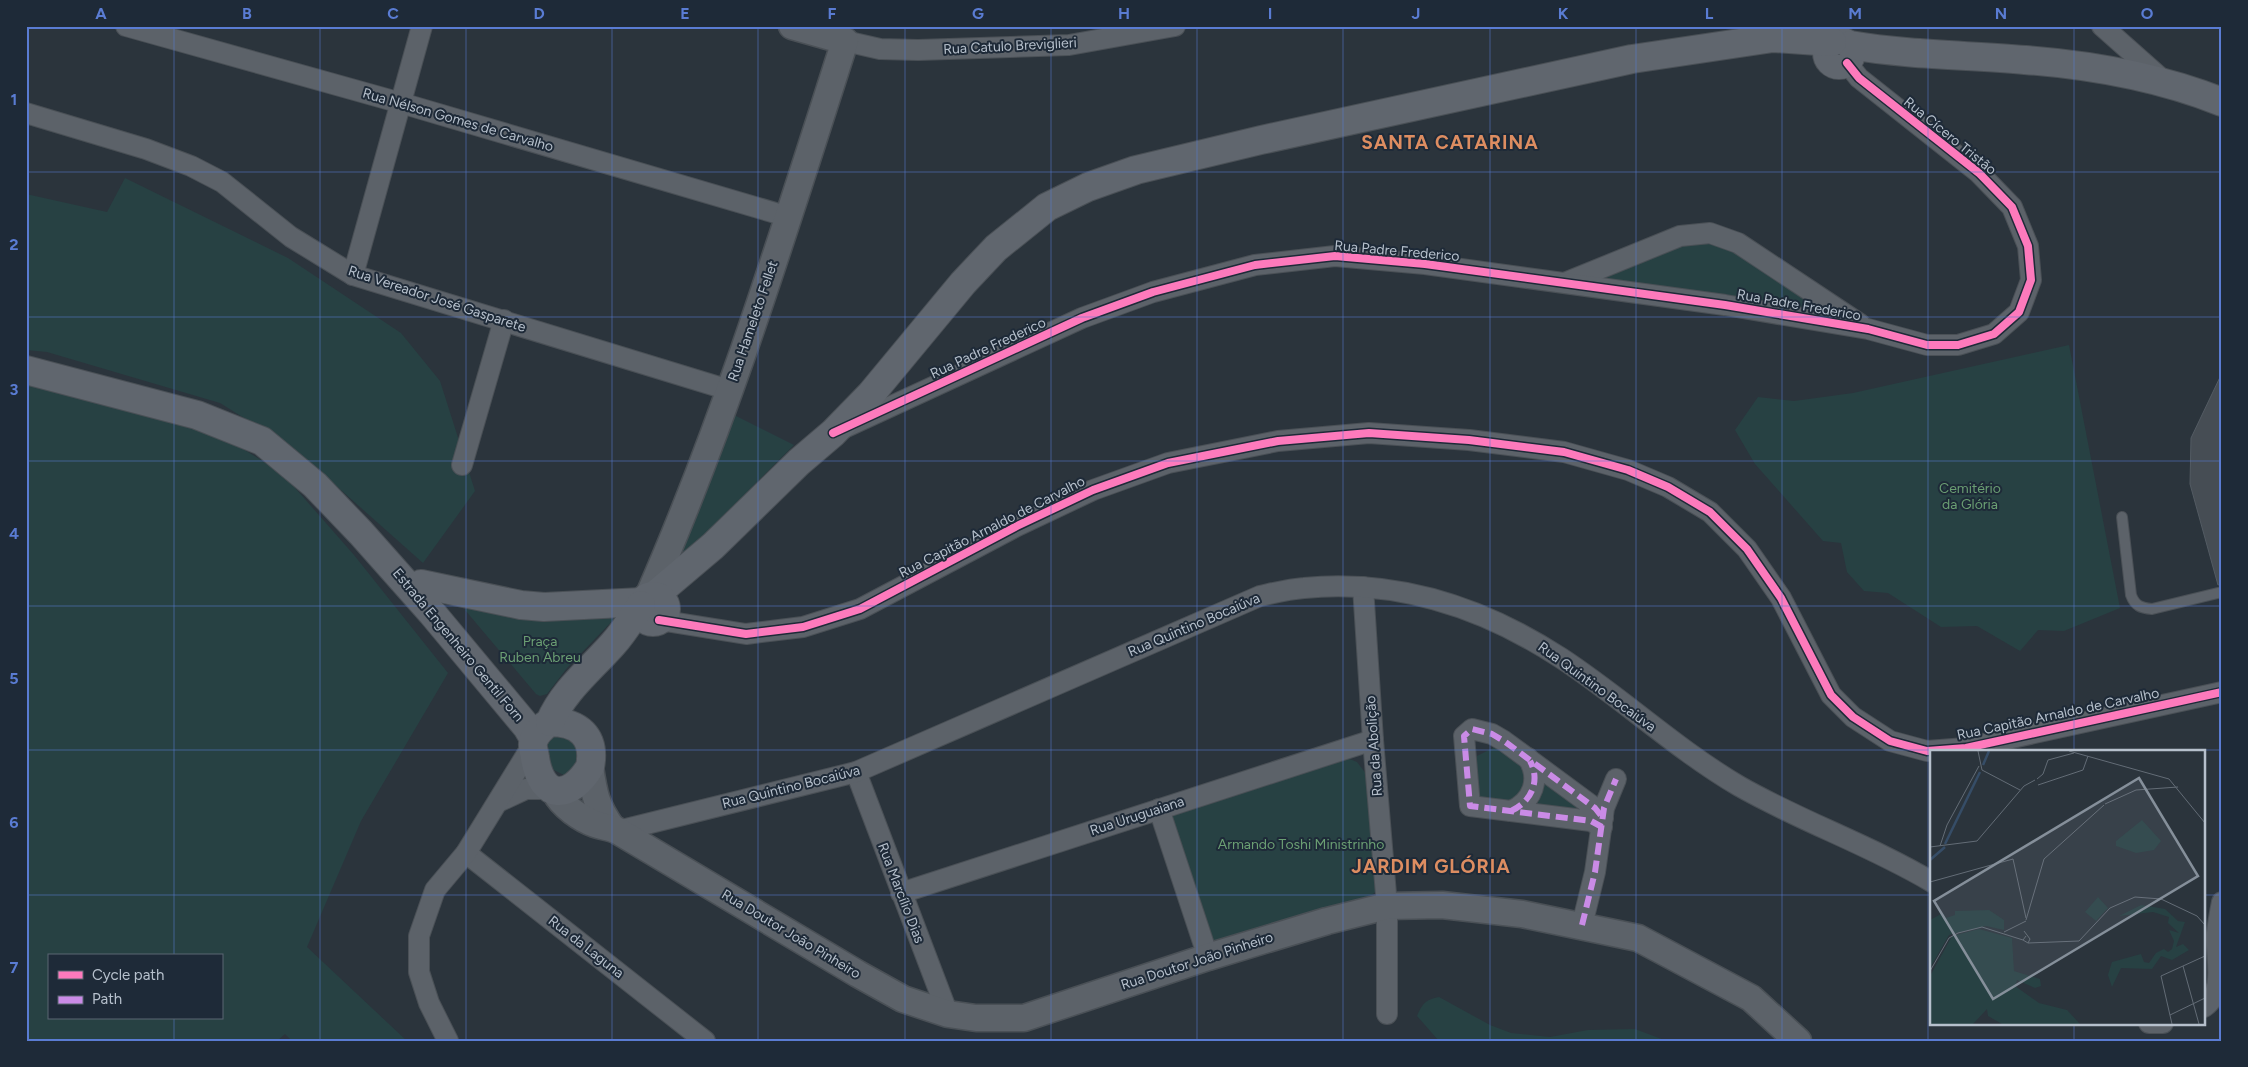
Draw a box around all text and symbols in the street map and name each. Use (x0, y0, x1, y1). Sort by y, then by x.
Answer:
text: A (95, 4, 107, 23)
text: B (242, 4, 252, 23)
text: C (387, 4, 399, 23)
text: D (533, 4, 545, 23)
text: E (680, 4, 690, 23)
text: F (828, 4, 837, 23)
text: G (972, 4, 984, 23)
text: H (1118, 4, 1130, 23)
text: I (1268, 4, 1272, 23)
text: J (1412, 4, 1420, 23)
text: K (1558, 4, 1569, 23)
text: L (1705, 4, 1714, 23)
text: M (1848, 4, 1862, 23)
text: N (1995, 4, 2007, 23)
text: O (2141, 4, 2154, 23)
street label: Rua Catulo Breviglieri (943, 34, 1077, 58)
street label: Rua Nélson Gomes de Carvalho (361, 85, 555, 155)
text: 1 (11, 90, 17, 109)
street label: Rua Cícero Tristão (1900, 93, 2000, 179)
district label: SANTA CATARINA (1361, 131, 1539, 154)
text: 2 (9, 235, 19, 254)
street label: Rua Padre Frederico (1334, 237, 1460, 265)
street label: Rua Hameleto Fellet (724, 259, 782, 383)
street label: Rua Vereador José Gasparete (346, 262, 528, 336)
street label: Rua Padre Frederico (1736, 286, 1862, 324)
street label: Rua Padre Frederico (927, 314, 1049, 382)
text: 3 (10, 380, 19, 399)
street label: Rua Capitão Arnaldo de Carvalho (896, 473, 1088, 581)
park label: Cemitério da Glória (1939, 480, 2001, 513)
text: 4 (9, 524, 19, 543)
street label: Estrada Engenheiro Gentil Forn (389, 565, 527, 725)
street label: Rua Quintino Bocaiúva (1126, 590, 1262, 660)
park label: Praça Ruben Abreu (499, 633, 581, 666)
street label: Rua Quintino Bocaiúva (1535, 639, 1659, 735)
text: 5 (9, 669, 19, 688)
street label: Rua Capitão Arnaldo de Carvalho (1955, 684, 2161, 744)
street label: Rua da Abolição (1362, 695, 1386, 797)
inset map (1930, 750, 2206, 1024)
street label: Rua Quintino Bocaiúva (720, 762, 862, 812)
street label: Rua Uruguaiana (1088, 793, 1186, 839)
text: 6 (9, 813, 19, 832)
park label: Armando Toshi Ministrinho (1218, 836, 1384, 853)
street label: Rua Marcílio Dias (874, 840, 928, 946)
district label: JARDIM GLÓRIA (1351, 855, 1511, 878)
street label: Rua Doutor João Pinheiro (718, 886, 864, 982)
street label: Rua da Laguna (545, 912, 627, 982)
street label: Rua Doutor João Pinheiro (1119, 928, 1275, 994)
legend (48, 954, 222, 1020)
text: 7 (10, 958, 19, 977)
text: Cycle path (92, 966, 164, 984)
text: Path (92, 990, 122, 1008)

